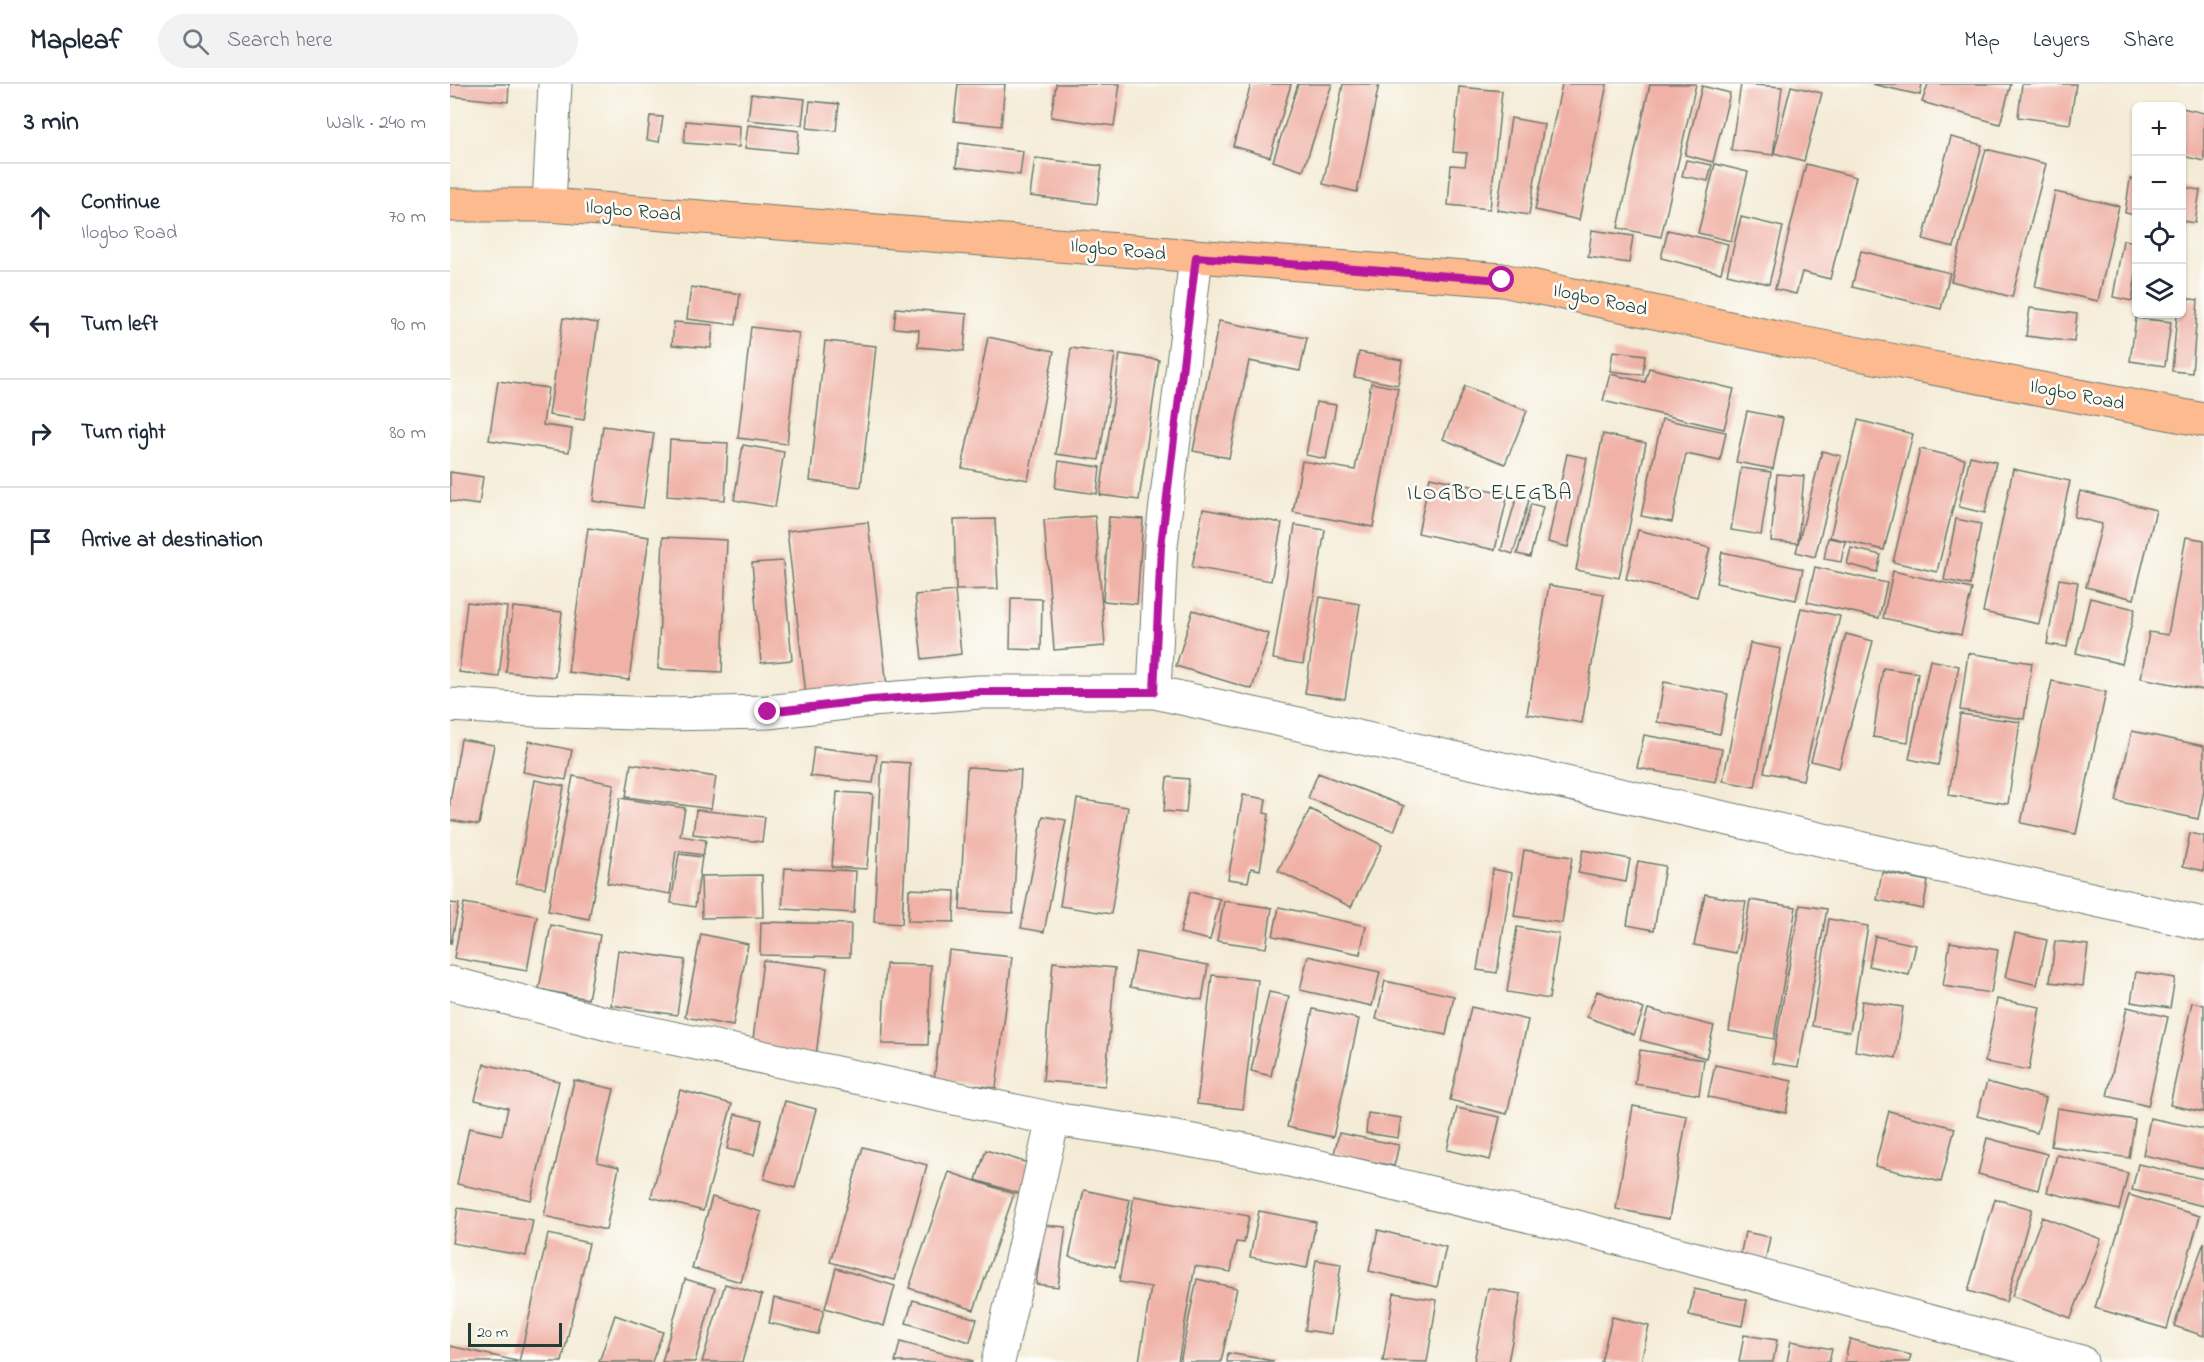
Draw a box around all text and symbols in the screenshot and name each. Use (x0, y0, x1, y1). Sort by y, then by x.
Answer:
search box (158, 14, 578, 68)
text: Mapleaf (30, 21, 122, 62)
icon: search (179, 25, 212, 58)
text: Search here (227, 25, 332, 57)
text: Map (1964, 26, 2000, 56)
text: Layers (2033, 26, 2090, 56)
text: Share (2123, 26, 2174, 56)
map controls (2132, 102, 2186, 318)
button: + (2132, 102, 2186, 156)
text: 3 min (24, 104, 79, 142)
text: Walk · 240 m (326, 109, 426, 138)
button: − (2132, 156, 2186, 210)
text: Continue (81, 187, 160, 219)
street label: Ilogbo Road (584, 193, 682, 232)
icon: ahead (24, 201, 57, 234)
text: 70 m (389, 203, 426, 232)
button: locate (2132, 210, 2186, 264)
text: Ilogbo Road (81, 219, 177, 248)
street label: Ilogbo Road (1069, 232, 1167, 271)
button: layers (2132, 264, 2186, 318)
route start (1488, 266, 1514, 292)
street label: Ilogbo Road (1550, 277, 1650, 326)
icon: left (24, 309, 57, 342)
text: Turn left (81, 309, 158, 341)
text: 90 m (391, 311, 426, 340)
street label: Ilogbo Road (2027, 373, 2127, 420)
icon: right (24, 417, 57, 450)
text: Turn right (81, 417, 166, 449)
text: 80 m (389, 419, 426, 448)
district label: ILOGBO ELEGBA (1407, 479, 1573, 509)
icon: arrive (24, 525, 57, 558)
text: Arrive at destination (81, 525, 263, 557)
route end (754, 698, 780, 724)
scale bar (468, 1320, 562, 1348)
text: 20 m (477, 1321, 508, 1345)

